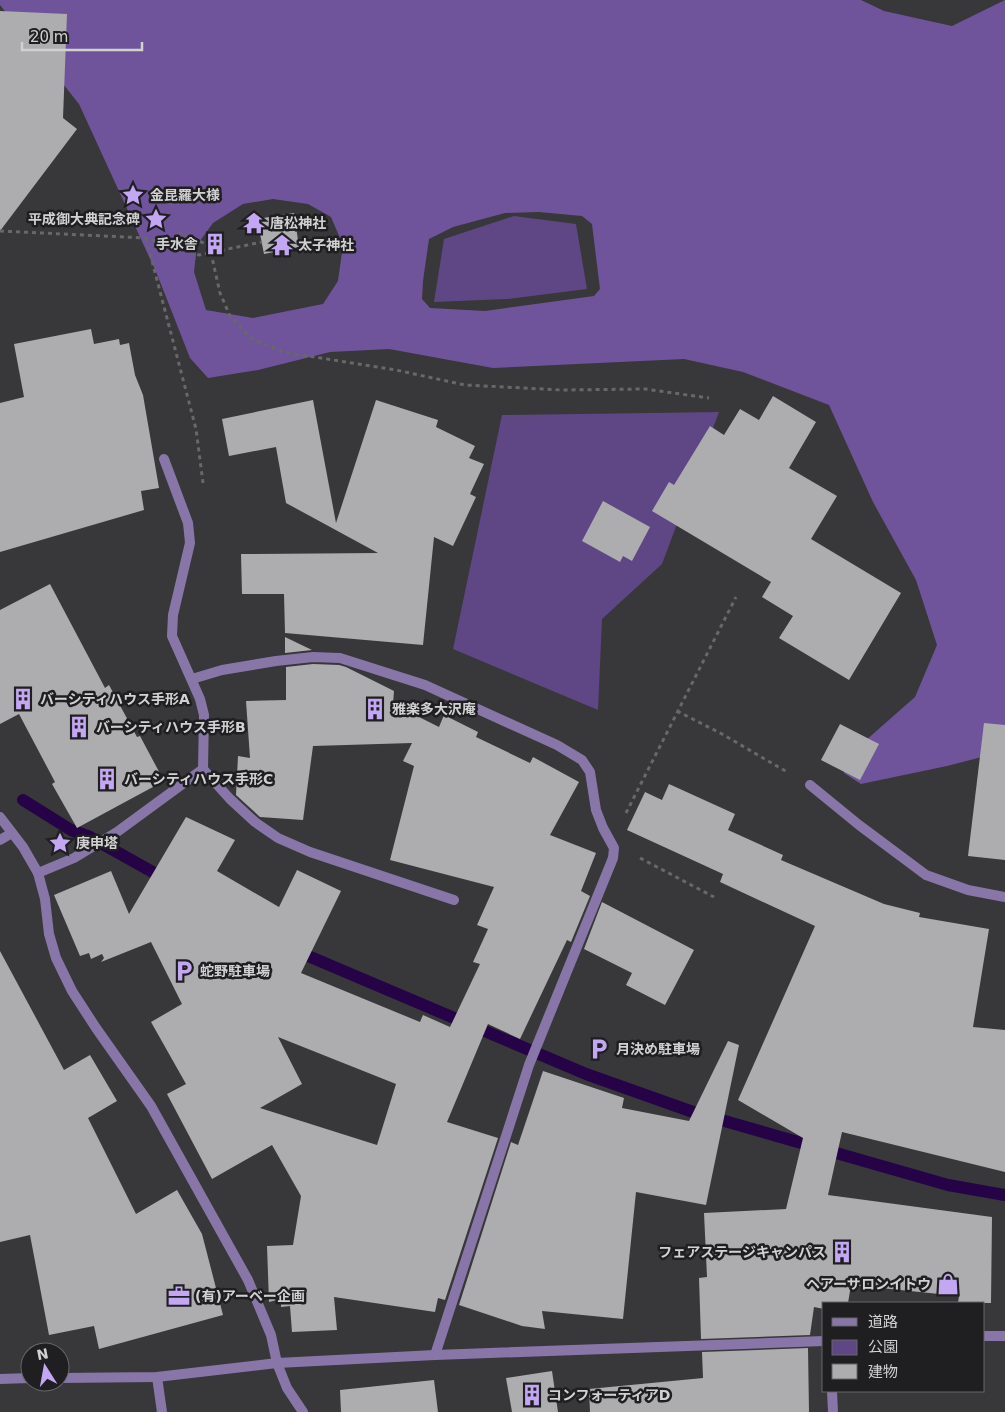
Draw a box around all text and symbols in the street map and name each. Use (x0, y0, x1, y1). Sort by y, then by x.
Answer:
scale bar (22, 20, 142, 52)
text: 20 m (30, 28, 68, 46)
place icon: 金昆羅大様 (120, 182, 146, 208)
place label: 金昆羅大様 (150, 187, 220, 203)
place icon: 平成御大典記念碑 (143, 206, 169, 232)
temple icon: 唐松神社 (241, 210, 267, 236)
place label: 平成御大典記念碑 (28, 211, 140, 227)
place label: 唐松神社 (270, 215, 326, 231)
building icon: 手水舎 (202, 231, 228, 257)
temple icon: 太子神社 (269, 232, 295, 258)
place label: 手水舎 (156, 236, 198, 252)
place label: 太子神社 (298, 237, 354, 253)
building icon: バーシティハウス手形A (10, 686, 36, 712)
place label: バーシティハウス手形A (40, 691, 190, 707)
building icon: 雅楽多大沢庵 (362, 696, 388, 722)
place label: 雅楽多大沢庵 (392, 701, 476, 717)
building icon: バーシティハウス手形B (66, 714, 92, 740)
place label: バーシティハウス手形B (96, 719, 246, 735)
building icon: バーシティハウス手形C (94, 766, 120, 792)
place label: バーシティハウス手形C (124, 771, 273, 787)
place icon: 庚申塔 (47, 830, 73, 856)
place label: 庚申塔 (76, 835, 118, 851)
parking icon: 蛇野駐車場 (171, 958, 197, 984)
place label: 蛇野駐車場 (200, 963, 270, 979)
parking icon: 月決め駐車場 (586, 1036, 612, 1062)
place label: 月決め駐車場 (616, 1041, 700, 1057)
building icon: フェアステージキャンパス (829, 1239, 855, 1265)
place label: フェアステージキャンパス (658, 1244, 826, 1260)
shop icon: ヘアーサロンイトウ (935, 1271, 961, 1297)
place label: ヘアーサロンイトウ (806, 1276, 931, 1292)
office icon: (有)アーベー企画 (166, 1283, 192, 1309)
place label: (有)アーベー企画 (195, 1288, 305, 1304)
legend (822, 1302, 985, 1392)
text: 道路 (868, 1313, 898, 1331)
text: 公園 (868, 1338, 898, 1356)
north arrow (20, 1342, 70, 1392)
text: N (35, 1345, 50, 1363)
text: 建物 (868, 1363, 898, 1381)
building icon: コンフォーティアD (519, 1382, 545, 1408)
place label: コンフォーティアD (548, 1387, 670, 1403)

